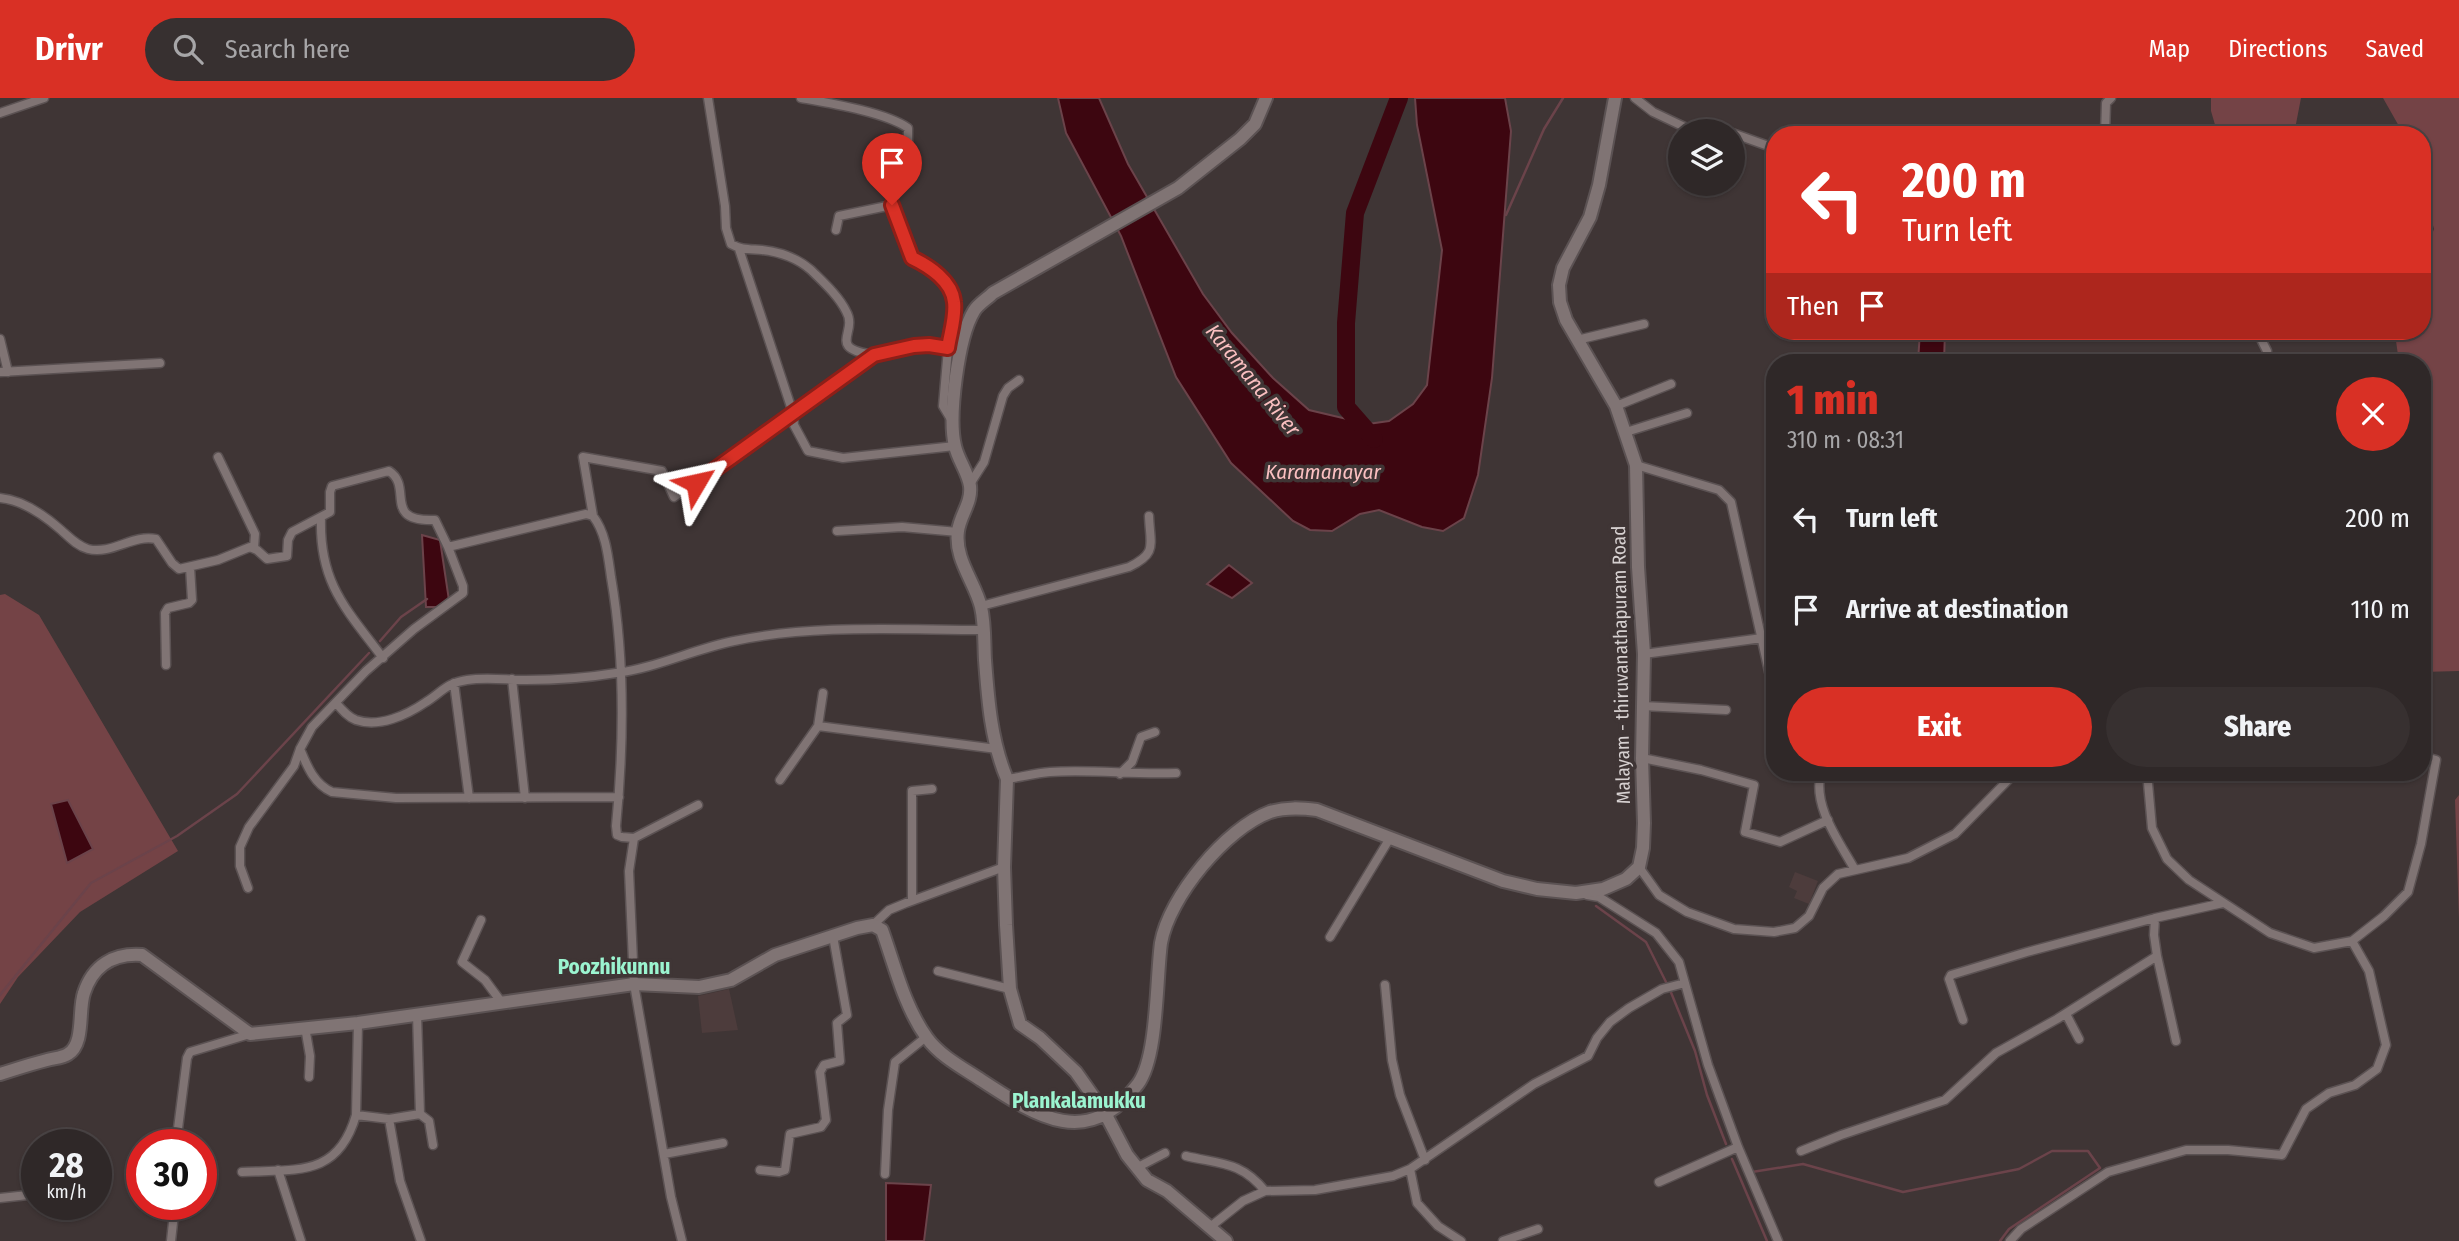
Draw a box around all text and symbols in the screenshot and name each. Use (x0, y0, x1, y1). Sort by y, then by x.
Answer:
search box (145, 18, 635, 81)
text: Drivr (35, 29, 103, 69)
icon: search (169, 30, 207, 68)
text: Search here (225, 34, 350, 65)
text: Map (2149, 35, 2190, 63)
text: Directions (2228, 35, 2327, 63)
text: Saved (2365, 35, 2424, 63)
map controls (1668, 119, 1745, 196)
button: layers (1668, 119, 1745, 196)
pin (862, 133, 922, 205)
icon: arrive (873, 144, 911, 182)
text: 200 m (1902, 151, 2026, 210)
icon: left (1787, 154, 1878, 245)
text: Turn left (1902, 211, 2012, 249)
icon: arrive (1853, 287, 1891, 325)
text: Then (1787, 291, 1839, 322)
water label: Karamana River (1200, 319, 1306, 442)
text: 1 min (1787, 375, 1878, 425)
button: close (2336, 377, 2410, 451)
text: 310 m · 08:31 (1787, 426, 1904, 454)
position arrow (659, 446, 733, 520)
water label: Karamanayar (1265, 459, 1381, 485)
icon: left (1787, 500, 1825, 538)
text: Turn left (1846, 503, 1938, 534)
text: 200 m (2345, 503, 2410, 534)
street label: Malayam - thiruvanathapuram Road (1607, 526, 1635, 804)
icon: arrive (1787, 591, 1825, 629)
text: Arrive at destination (1846, 594, 2069, 625)
text: 110 m (2350, 594, 2410, 625)
button: Exit (1787, 687, 2092, 767)
button: Share (2106, 687, 2410, 767)
district label: Poozhikunnu (558, 954, 670, 980)
district label: Plankalamukku (1012, 1088, 1146, 1114)
speed limit sign: 30 (126, 1129, 217, 1220)
text: 28 (49, 1144, 84, 1186)
text: km/h (46, 1181, 87, 1203)

